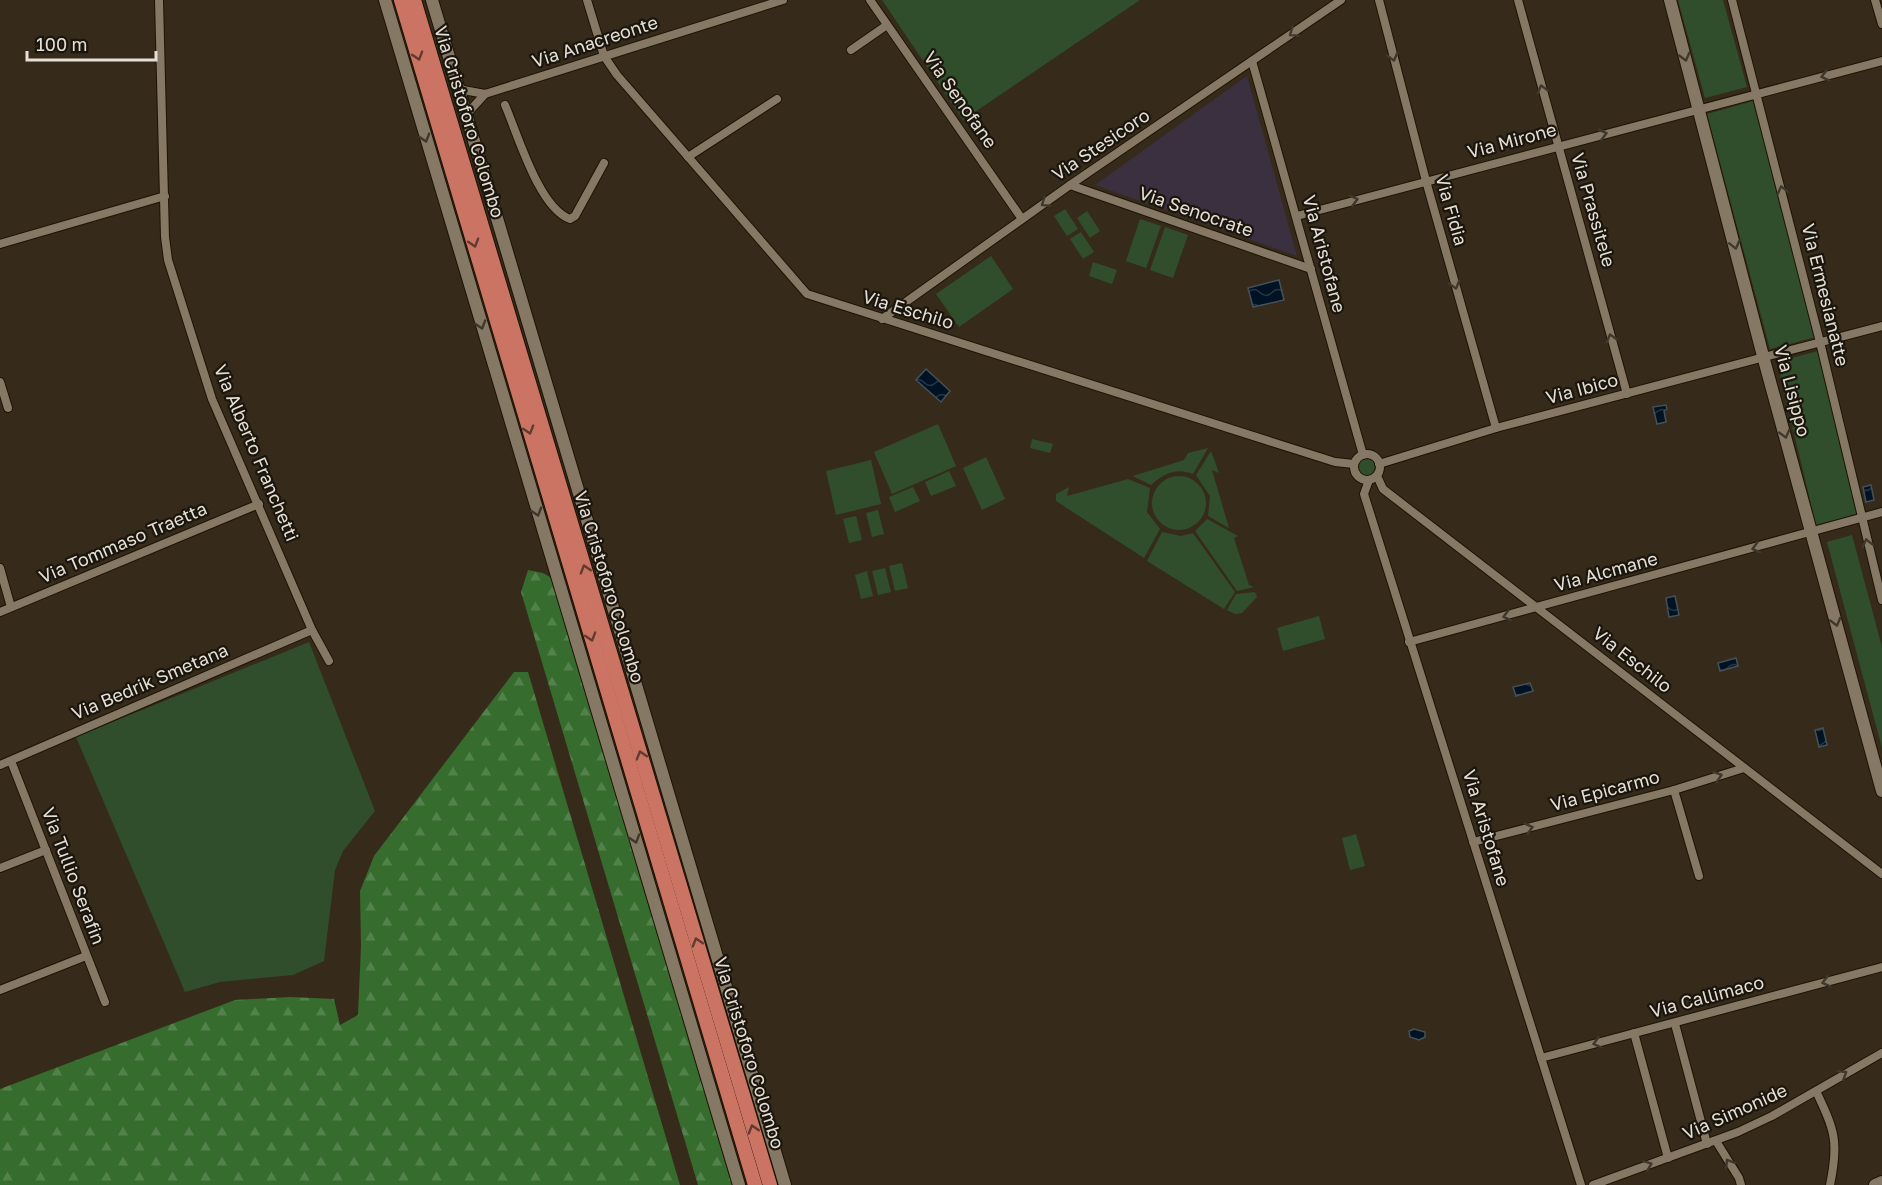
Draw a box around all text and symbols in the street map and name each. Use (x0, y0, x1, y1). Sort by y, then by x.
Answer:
street label: Via Anacreonte (529, 10, 661, 72)
street label: Via Cristoforo Colombo (430, 23, 510, 220)
scale bar (27, 24, 156, 62)
one-way arrow (1288, 26, 1299, 37)
text: 100 m (36, 33, 87, 55)
street label: Via Senofane (919, 47, 1002, 152)
one-way arrow (411, 50, 423, 61)
one-way arrow (1386, 51, 1399, 61)
one-way arrow (1678, 51, 1691, 61)
one-way arrow (1821, 69, 1831, 81)
one-way arrow (1537, 84, 1550, 94)
street label: Via Stesicoro (1047, 103, 1153, 185)
street label: Via Mirone (1465, 118, 1559, 162)
one-way arrow (1598, 129, 1608, 142)
one-way arrow (418, 132, 430, 143)
street label: Via Prassitele (1567, 150, 1621, 269)
street label: Via Fidia (1431, 172, 1473, 248)
street label: Via Senocrate (1136, 181, 1256, 241)
one-way arrow (1776, 186, 1789, 196)
street label: Via Aristofane (1299, 193, 1351, 315)
one-way arrow (1348, 195, 1359, 207)
one-way arrow (1041, 196, 1052, 207)
street label: Via Ermesianatte (1798, 221, 1854, 368)
one-way arrow (467, 237, 479, 248)
one-way arrow (1727, 240, 1740, 250)
one-way arrow (1448, 279, 1460, 290)
street label: Via Eschilo (860, 285, 957, 333)
one-way arrow (474, 319, 486, 330)
one-way arrow (1606, 333, 1618, 343)
street label: Via Lisippo (1770, 343, 1816, 439)
street label: Via Alberto Franchetti (210, 361, 304, 544)
street label: Via Ibico (1543, 368, 1620, 408)
one-way arrow (522, 424, 534, 435)
one-way arrow (1778, 428, 1790, 439)
street label: Via Cristoforo Colombo (570, 488, 650, 685)
street label: Via Tommaso Traetta (35, 497, 210, 587)
one-way arrow (530, 506, 542, 517)
one-way arrow (1862, 538, 1875, 548)
one-way arrow (1751, 541, 1761, 553)
street label: Via Alcmane (1552, 547, 1660, 595)
one-way arrow (580, 564, 592, 575)
one-way arrow (1502, 608, 1512, 621)
one-way arrow (1829, 616, 1841, 627)
street label: Via Eschilo (1589, 622, 1676, 697)
one-way arrow (584, 631, 596, 642)
street label: Via Bedrik Smetana (68, 638, 231, 724)
one-way arrow (636, 751, 648, 761)
street label: Via Epicarmo (1548, 765, 1662, 815)
street label: Via Aristofane (1459, 767, 1515, 889)
one-way arrow (1712, 771, 1723, 784)
street label: Via Tullio Serafin (38, 804, 110, 947)
one-way arrow (1524, 822, 1534, 835)
one-way arrow (628, 833, 640, 844)
one-way arrow (692, 937, 704, 948)
street label: Via Cristoforo Colombo (710, 954, 790, 1151)
street label: Via Callimaco (1647, 970, 1766, 1022)
one-way arrow (1821, 975, 1831, 988)
one-way arrow (1592, 1036, 1602, 1049)
one-way arrow (1837, 1071, 1848, 1082)
street label: Via Simonide (1679, 1078, 1790, 1144)
one-way arrow (748, 1124, 760, 1135)
one-way arrow (1726, 1158, 1737, 1169)
one-way arrow (1643, 1160, 1653, 1173)

